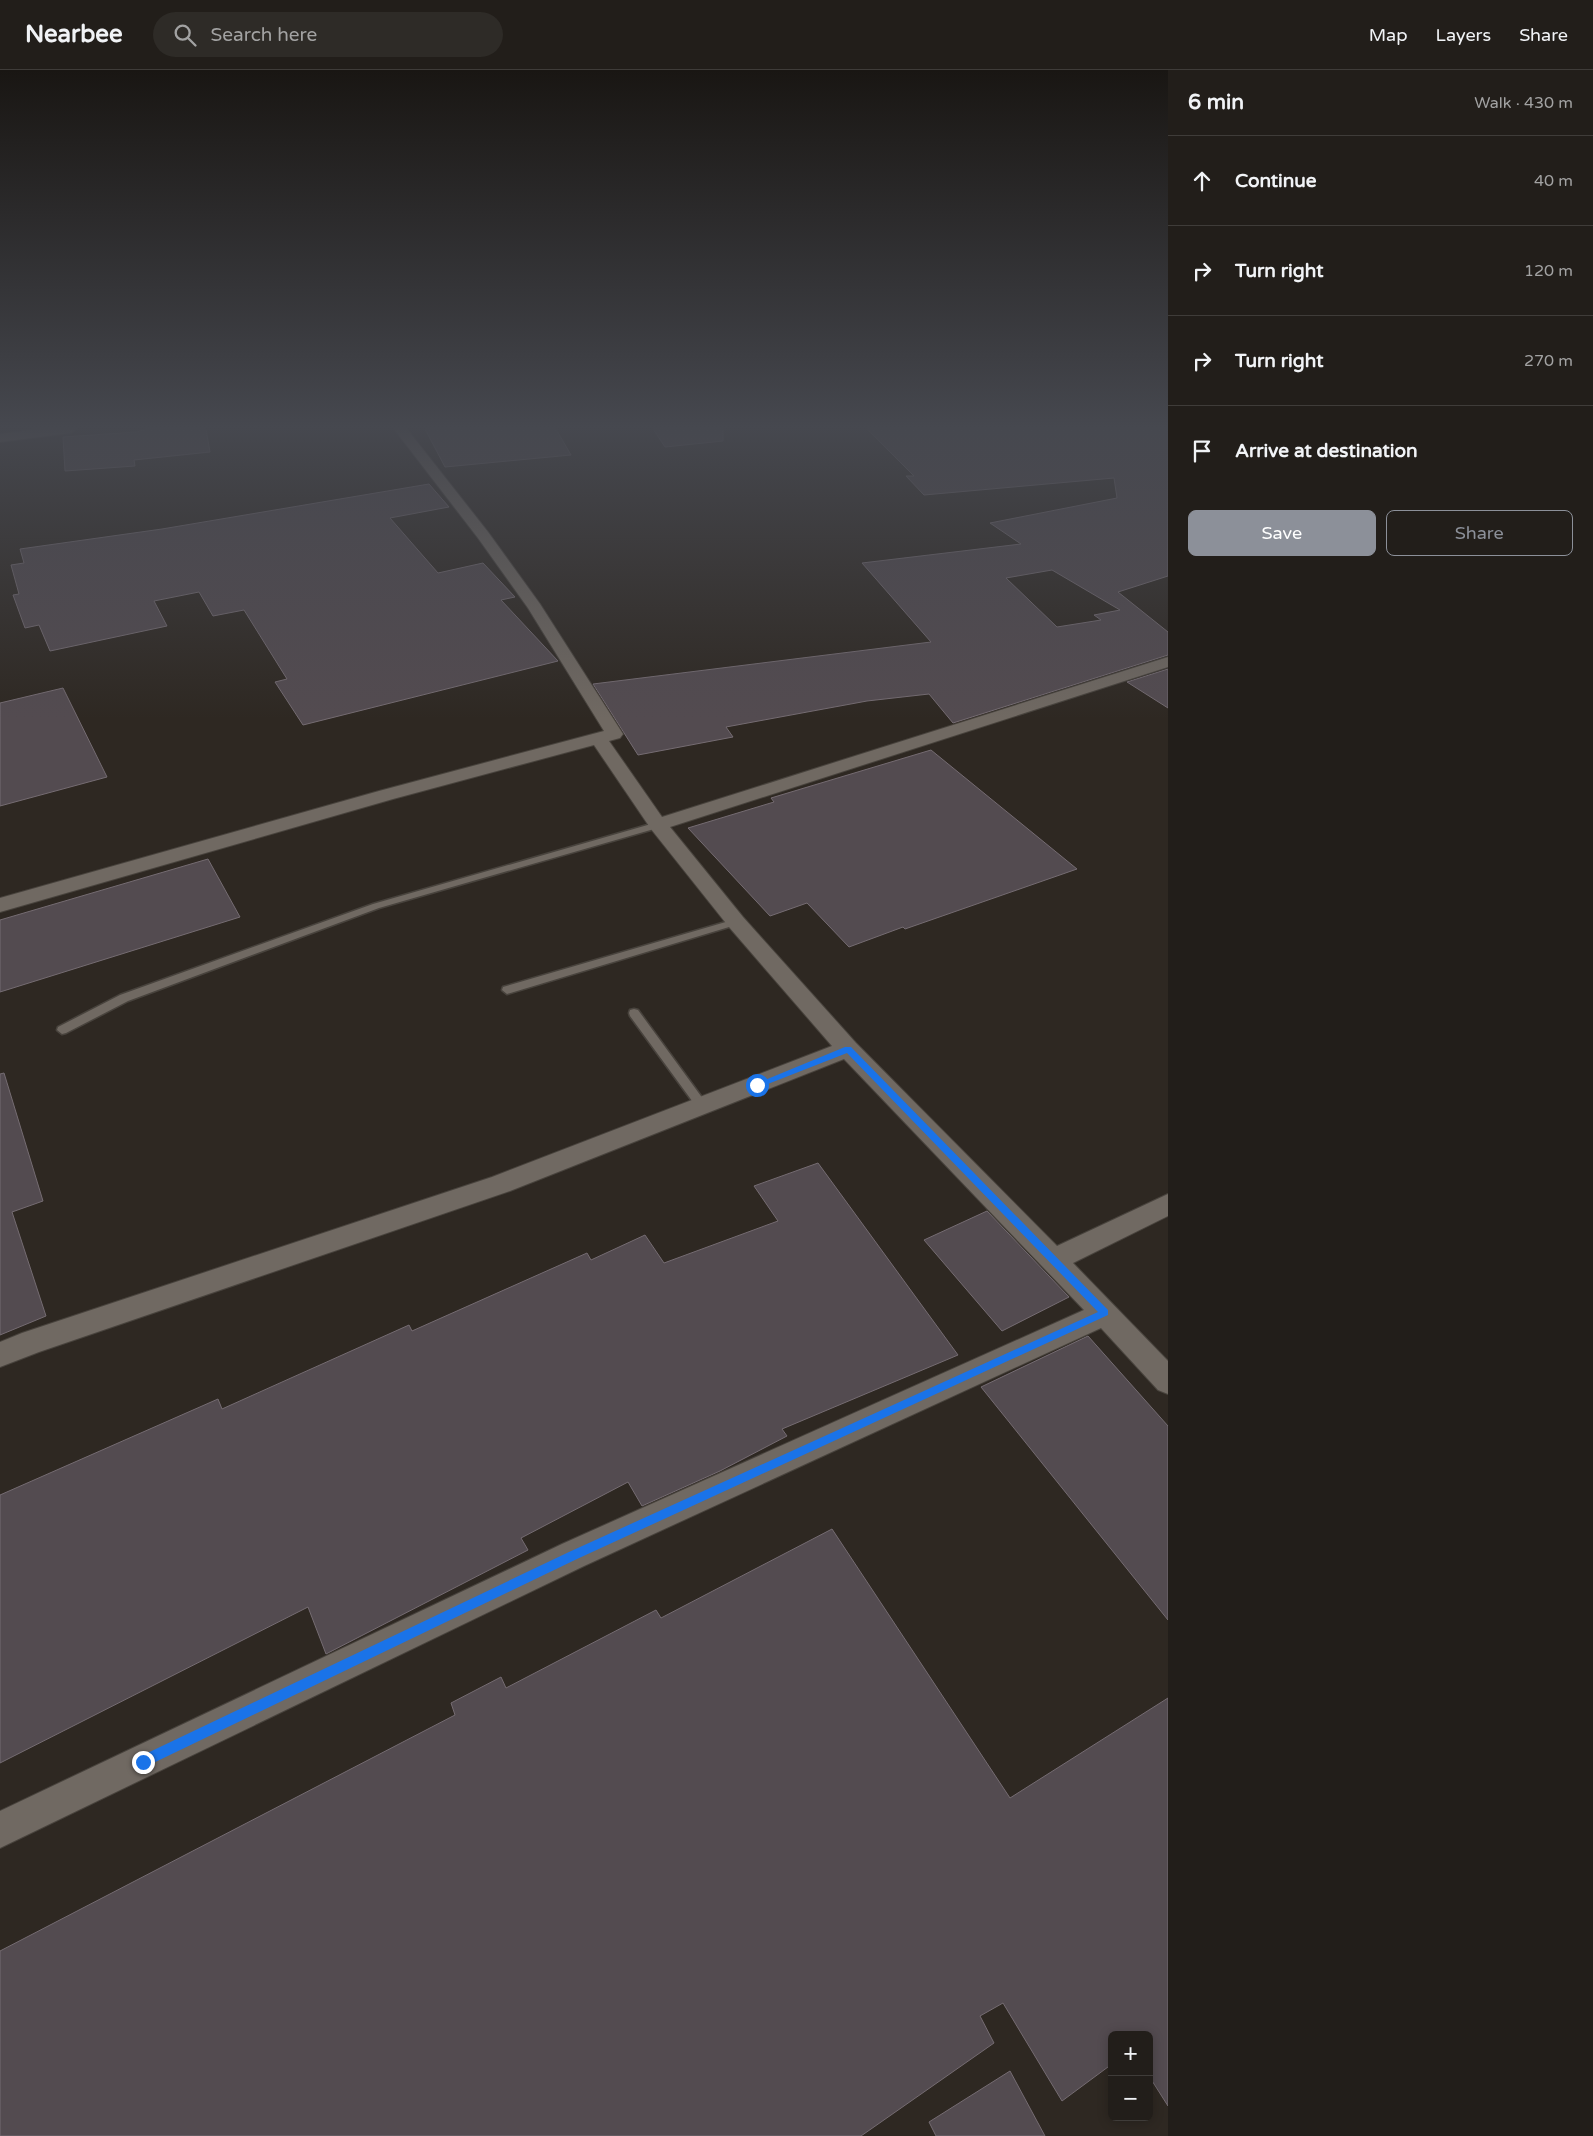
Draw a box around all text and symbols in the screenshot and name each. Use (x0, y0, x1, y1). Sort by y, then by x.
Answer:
search box (153, 12, 503, 57)
text: Nearbee (25, 20, 123, 49)
icon: search (171, 21, 199, 49)
text: Search here (211, 24, 317, 46)
text: Map (1369, 24, 1408, 46)
text: Layers (1436, 24, 1491, 46)
text: Share (1519, 24, 1568, 46)
text: 6 min (1188, 90, 1244, 115)
text: Walk · 430 m (1474, 93, 1573, 113)
icon: ahead (1188, 167, 1216, 195)
text: Continue (1235, 170, 1317, 192)
text: 40 m (1534, 171, 1573, 191)
icon: right (1188, 257, 1216, 285)
text: Turn right (1235, 260, 1323, 282)
text: 120 m (1524, 261, 1573, 281)
icon: right (1188, 347, 1216, 375)
text: Turn right (1235, 350, 1323, 372)
text: 270 m (1524, 351, 1573, 371)
icon: arrive (1188, 437, 1216, 465)
text: Arrive at destination (1235, 440, 1418, 462)
button: Save (1188, 510, 1376, 556)
button: Share (1386, 510, 1573, 556)
route start (746, 1074, 769, 1097)
route end (132, 1751, 155, 1774)
map controls (1108, 2031, 1153, 2121)
button: + (1108, 2031, 1153, 2076)
button: − (1108, 2076, 1153, 2121)

